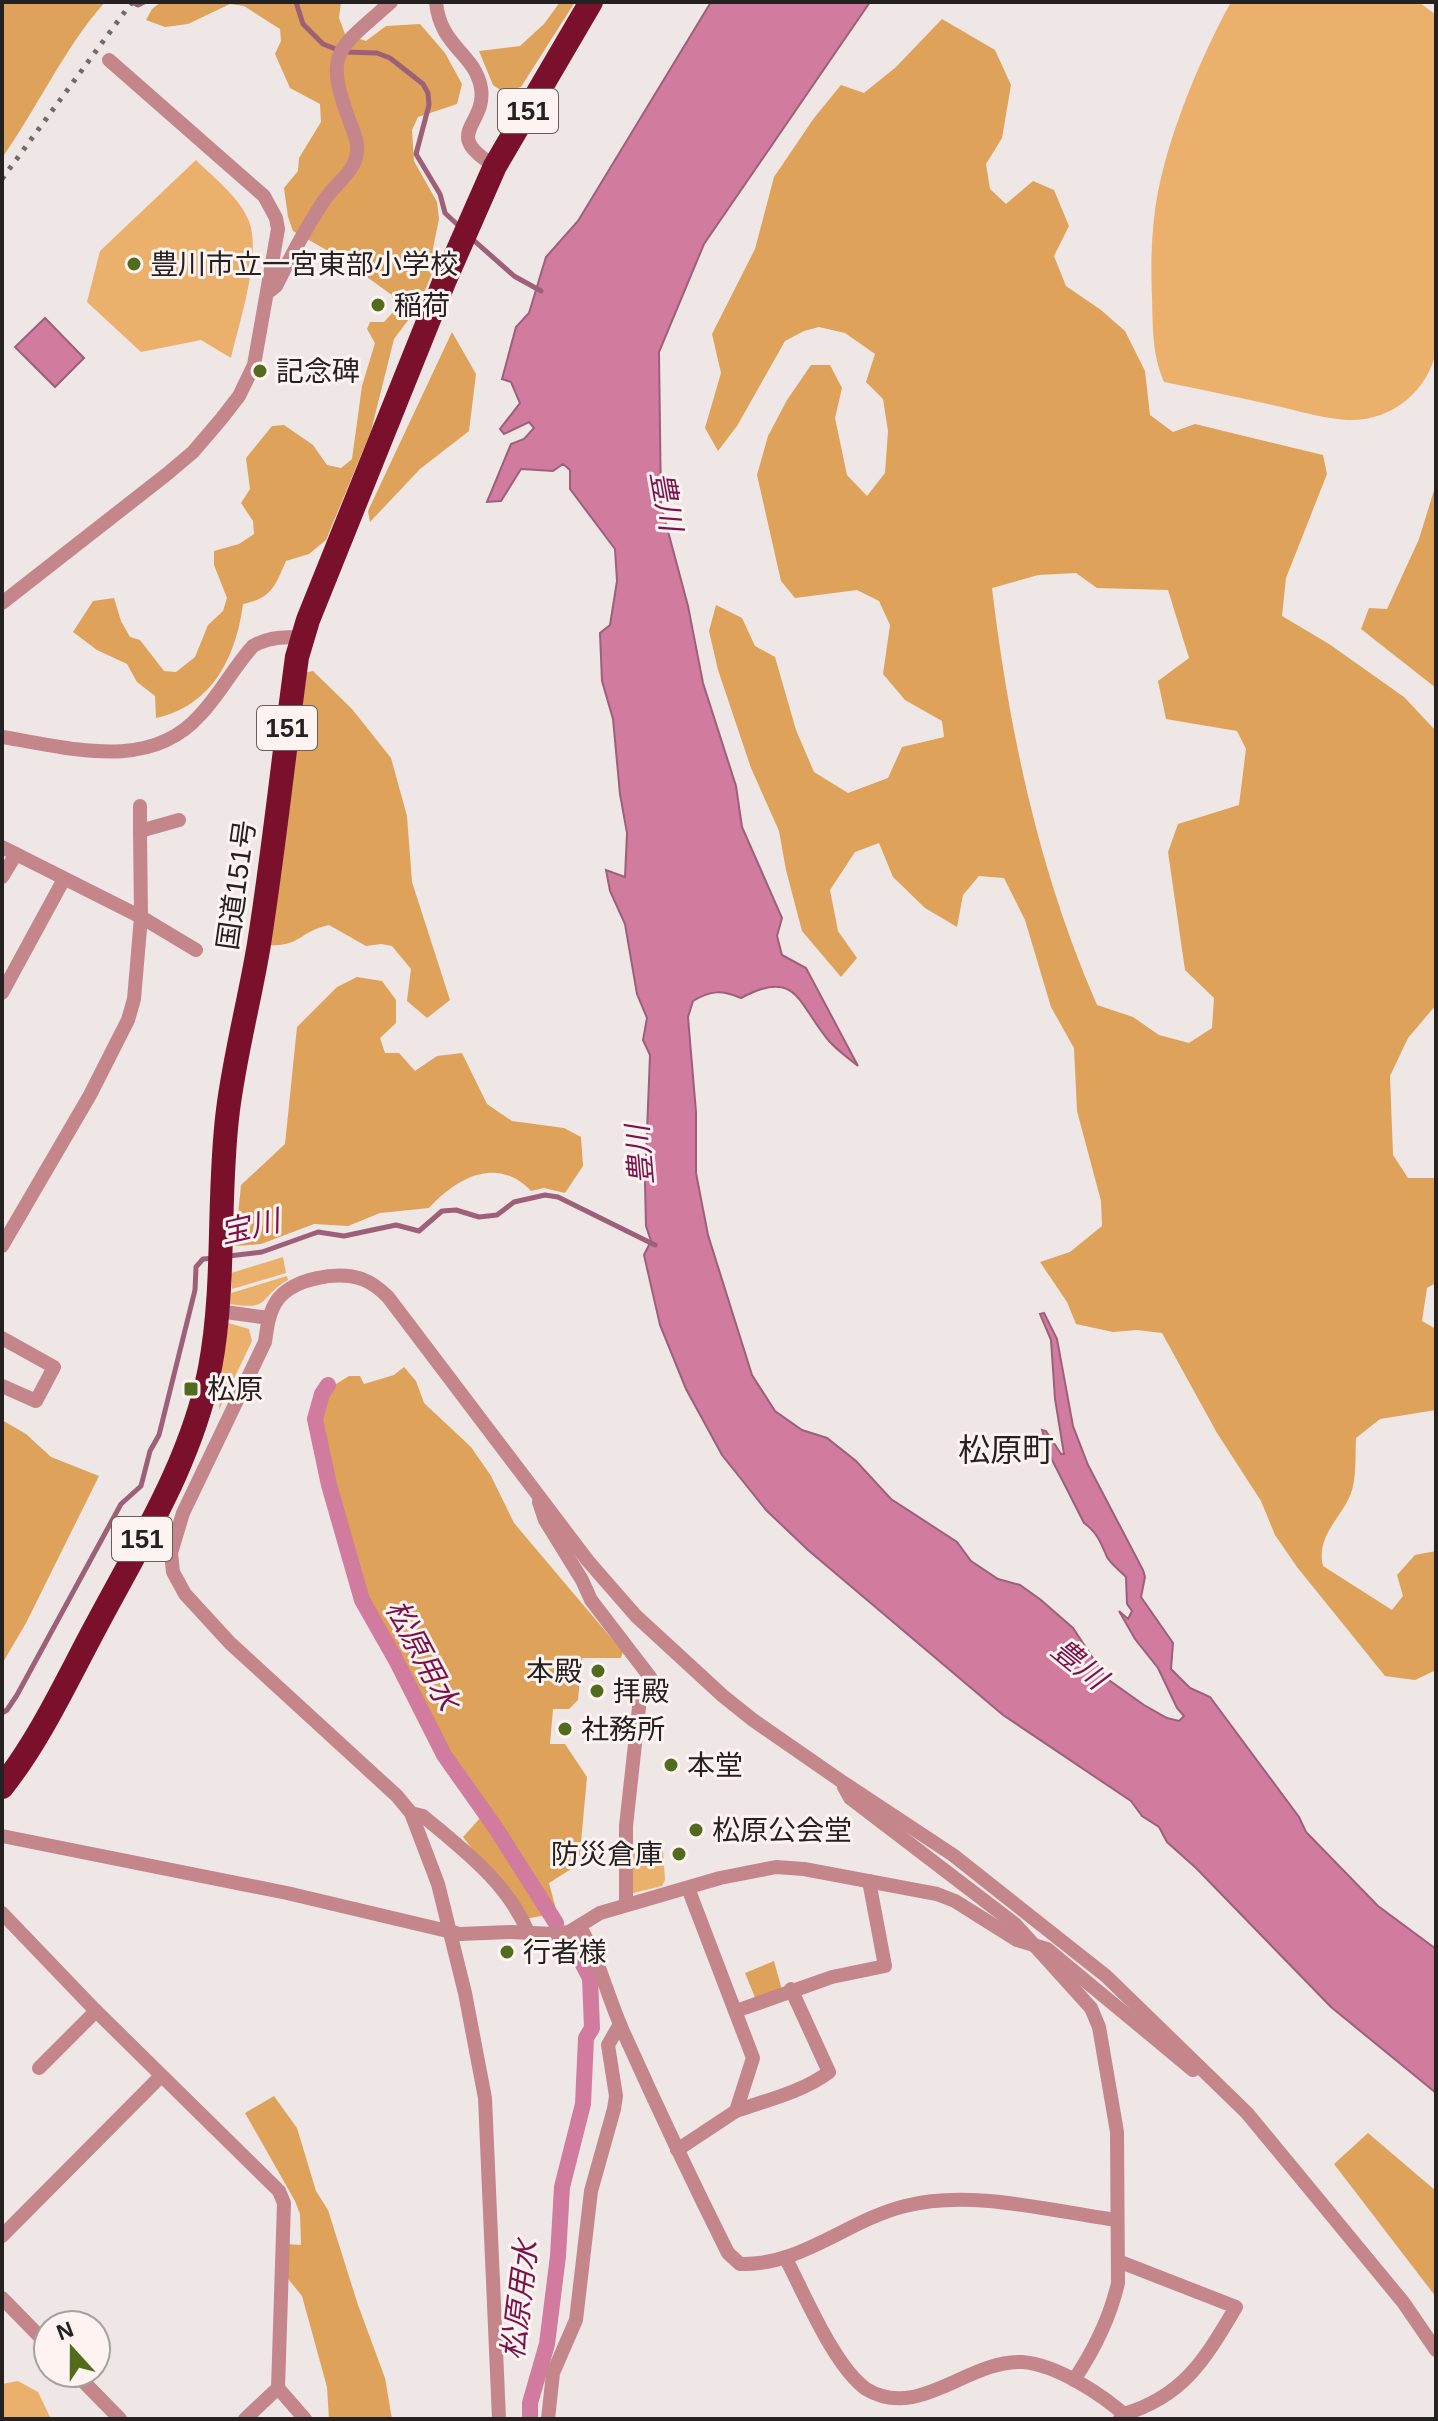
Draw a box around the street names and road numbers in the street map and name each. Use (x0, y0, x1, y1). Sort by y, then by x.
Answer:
road number: 151 (498, 89, 558, 133)
road number: 151 (257, 706, 317, 750)
street label: 国道151号 (212, 818, 261, 952)
road number: 151 (112, 1517, 172, 1561)

